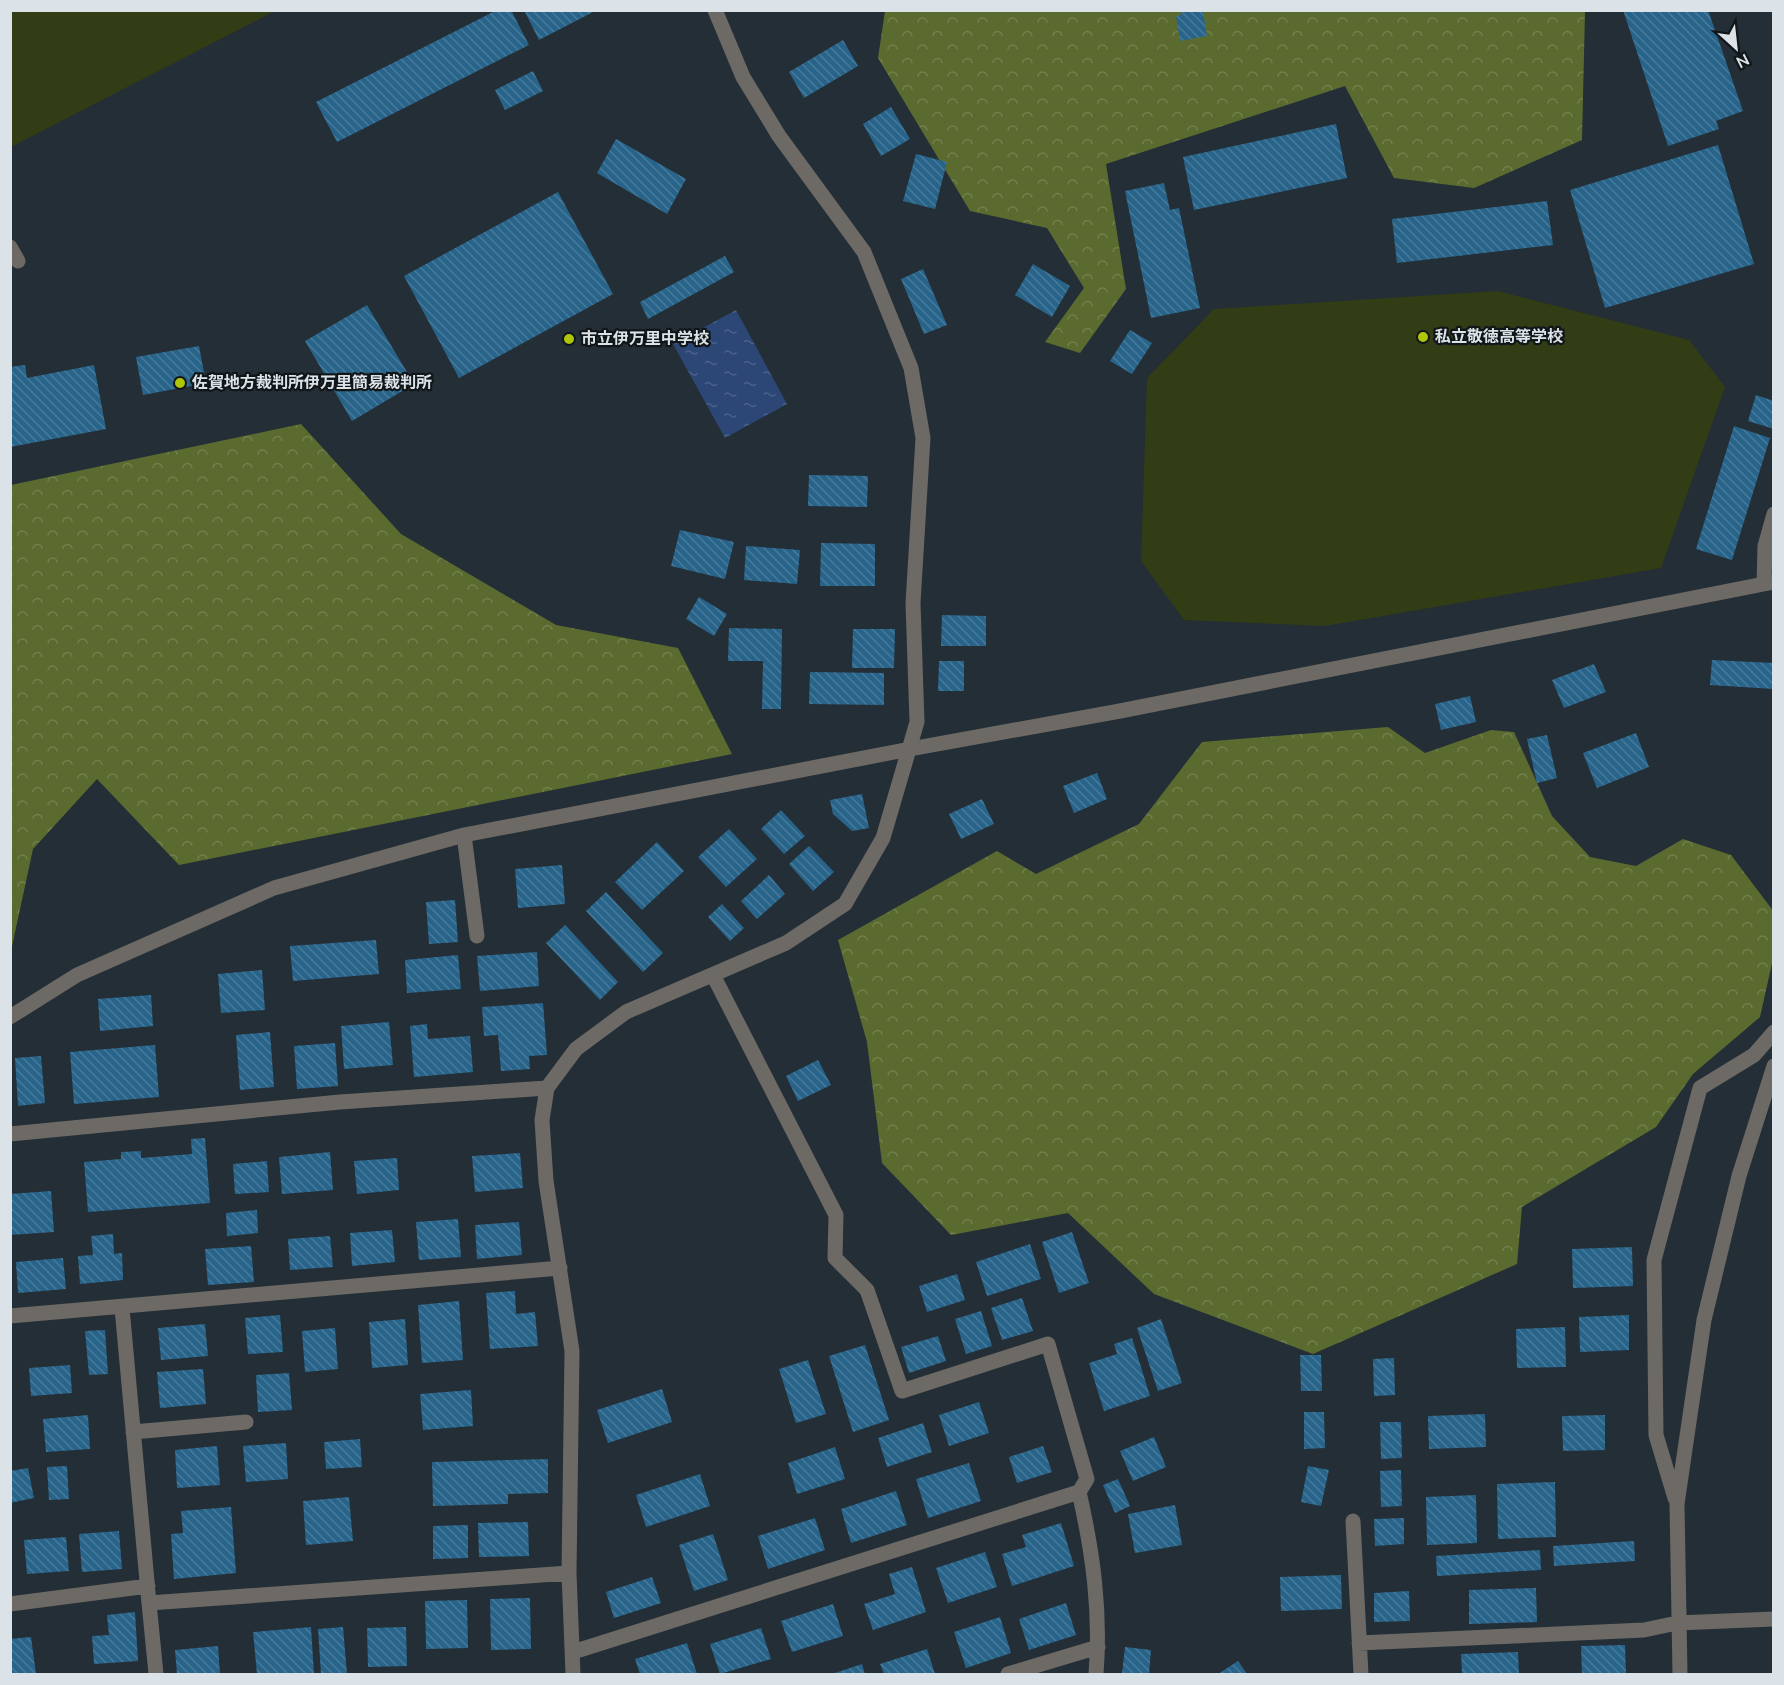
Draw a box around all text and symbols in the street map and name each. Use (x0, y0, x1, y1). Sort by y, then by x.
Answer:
north arrow (1706, 18, 1766, 78)
text: N (1732, 48, 1753, 73)
place label: 私立敬徳高等学校 (1435, 326, 1563, 348)
place label: 市立伊万里中学校 (581, 328, 709, 350)
marker: 私立敬徳高等学校 (1416, 330, 1430, 344)
marker: 市立伊万里中学校 (562, 332, 576, 346)
place label: 佐賀地方裁判所伊万里簡易裁判所 (191, 372, 432, 394)
marker: 佐賀地方裁判所伊万里簡易裁判所 (173, 376, 187, 390)

